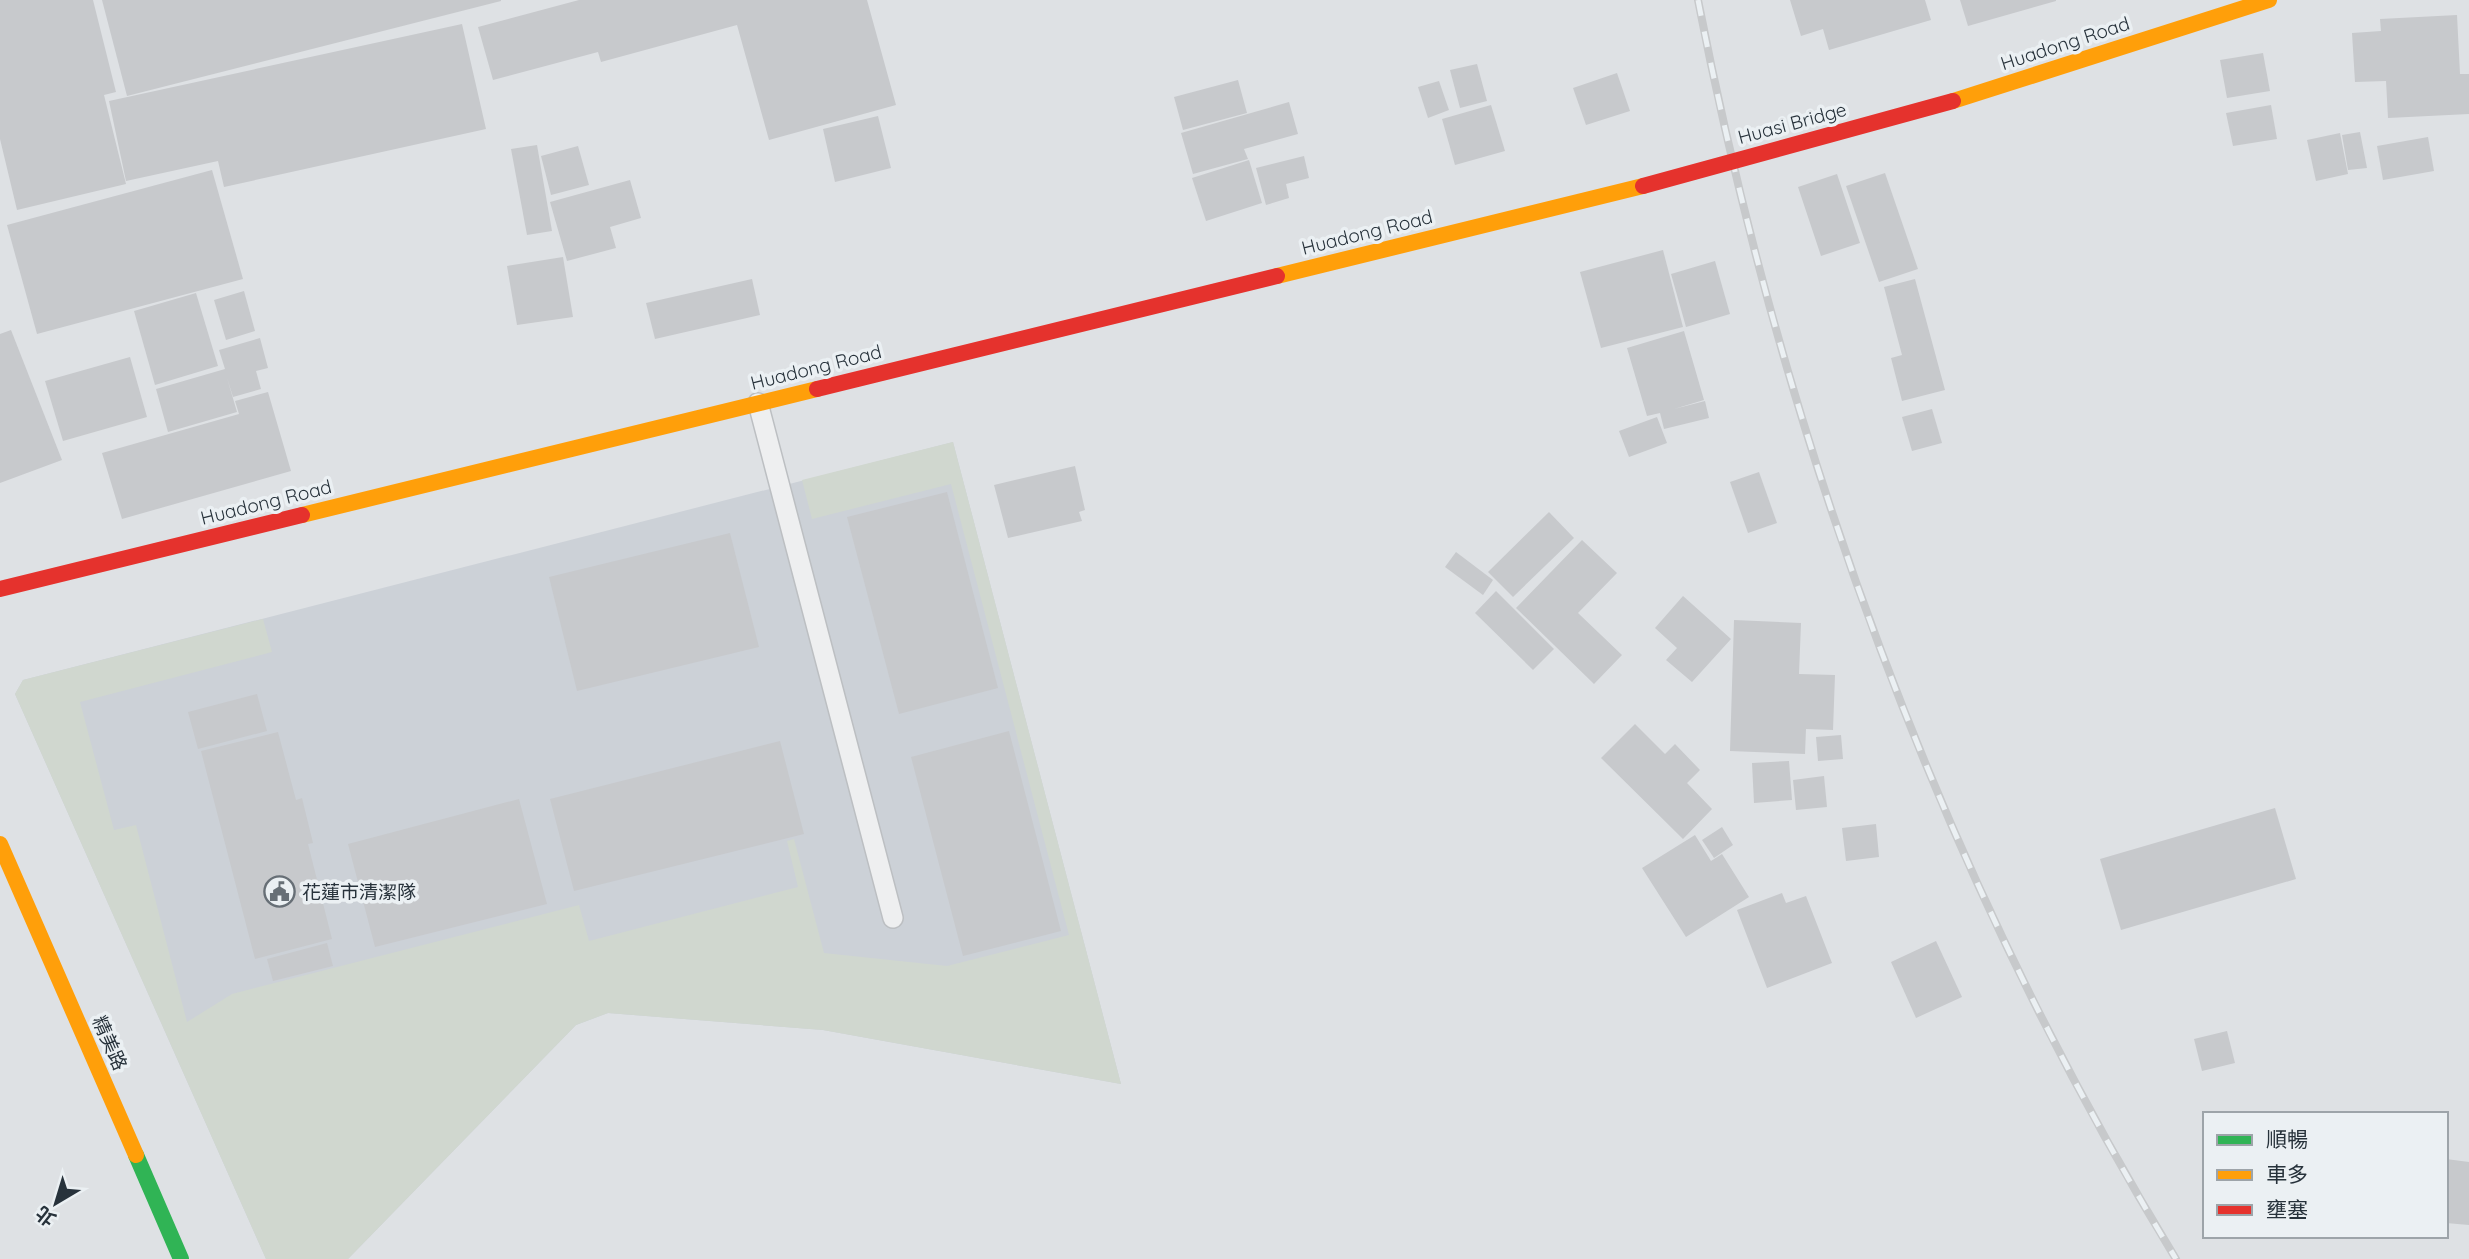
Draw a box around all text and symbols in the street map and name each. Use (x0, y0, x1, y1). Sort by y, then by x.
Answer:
street label: Huadong Road (1997, 11, 2133, 75)
street label: Huasi Bridge (1735, 97, 1849, 149)
street label: Huadong Road (1299, 204, 1435, 260)
street label: Huadong Road (748, 339, 884, 395)
street label: Huadong Road (198, 474, 334, 530)
public building icon: 花蓮市清潔隊 (262, 875, 296, 909)
place label: 花蓮市清潔隊 (302, 880, 416, 904)
street label: 精美路 (87, 1012, 133, 1074)
legend (2203, 1112, 2448, 1238)
text: 順暢 (2266, 1126, 2308, 1152)
text: 車多 (2266, 1161, 2308, 1187)
north arrow (21, 1168, 91, 1238)
text: 壅塞 (2266, 1196, 2308, 1222)
text: 北 (31, 1201, 60, 1232)

